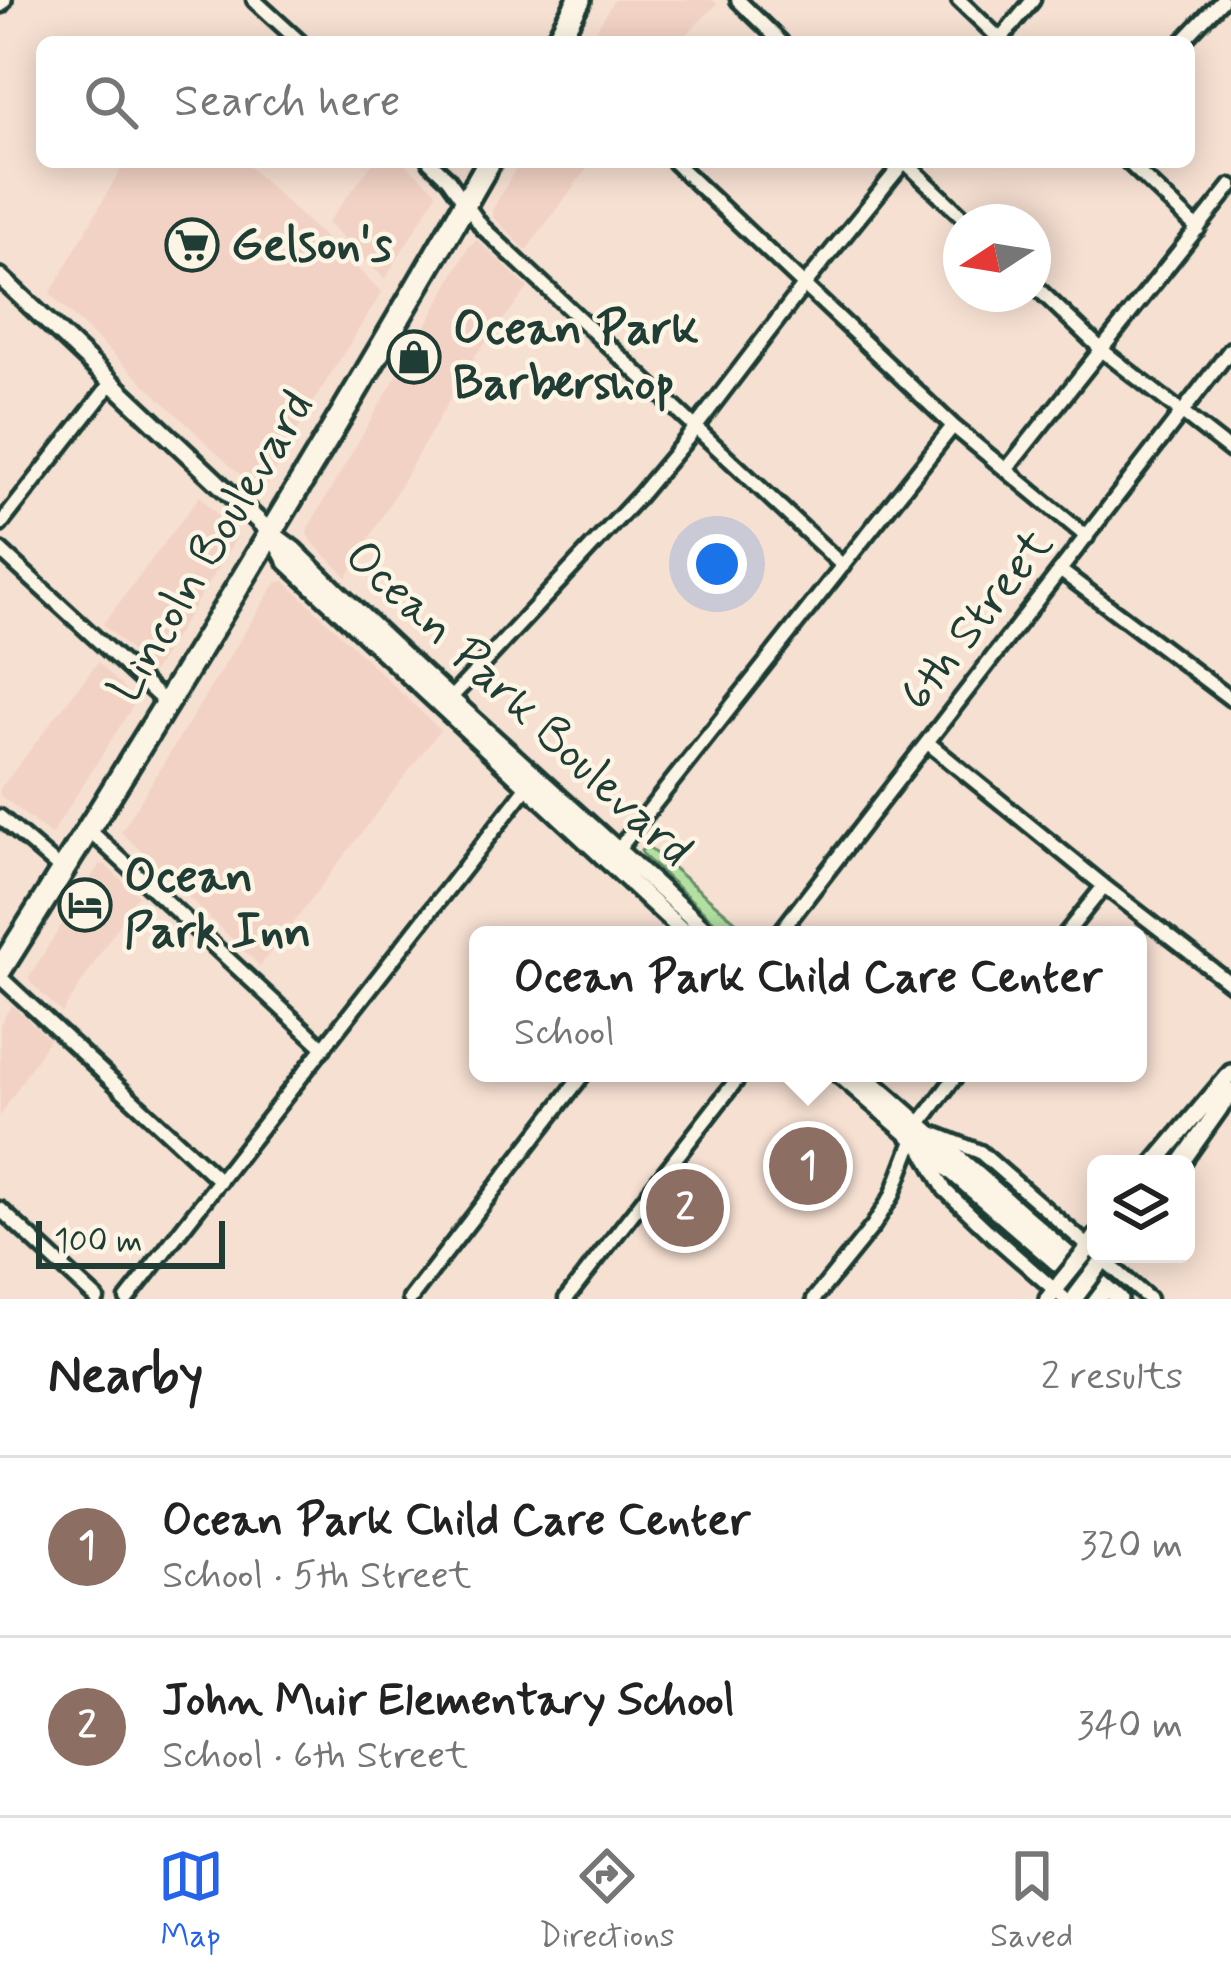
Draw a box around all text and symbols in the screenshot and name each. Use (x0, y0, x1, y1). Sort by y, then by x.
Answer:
search box (36, 36, 1195, 168)
icon: search (78, 69, 144, 135)
text: Search here (174, 73, 401, 132)
north arrow (943, 204, 1051, 312)
place label: Gelson's (231, 214, 393, 277)
supermarket icon: Gelson's (164, 217, 220, 273)
place label: Ocean Park Barbershop (453, 298, 699, 416)
shop icon: Ocean Park Barbershop (386, 329, 442, 385)
street label: Lincoln Boulevard (94, 380, 330, 714)
street label: 6th Street (886, 516, 1068, 724)
street label: Ocean Park Boulevard (331, 526, 705, 882)
your location (687, 534, 747, 594)
place label: Ocean Park Inn (124, 846, 311, 964)
hotel icon: Ocean Park Inn (57, 877, 113, 933)
popup (469, 926, 1147, 1082)
text: Ocean Park Child Care Center (514, 949, 1102, 1008)
text: School (514, 1008, 615, 1059)
pin: 1 (769, 1121, 847, 1211)
map controls (1087, 1155, 1195, 1263)
button: layers (1087, 1155, 1195, 1263)
pin: 2 (646, 1163, 724, 1253)
scale bar (36, 1215, 225, 1268)
text: 100 m (54, 1220, 143, 1264)
text: Nearby (48, 1344, 203, 1410)
text: 2 results (1041, 1352, 1183, 1403)
text: Ocean Park Child Care Center (162, 1492, 750, 1551)
text: 1 (78, 1521, 96, 1572)
text: 320 m (1080, 1521, 1183, 1572)
text: School · 5th Street (162, 1551, 472, 1602)
text: John Muir Elementary School (162, 1672, 735, 1731)
text: 2 (77, 1701, 97, 1752)
text: 340 m (1077, 1701, 1183, 1752)
text: School · 6th Street (162, 1731, 468, 1782)
tab: Map (158, 1843, 224, 1959)
tab: Directions (539, 1843, 675, 1959)
tab: Saved (990, 1843, 1073, 1959)

